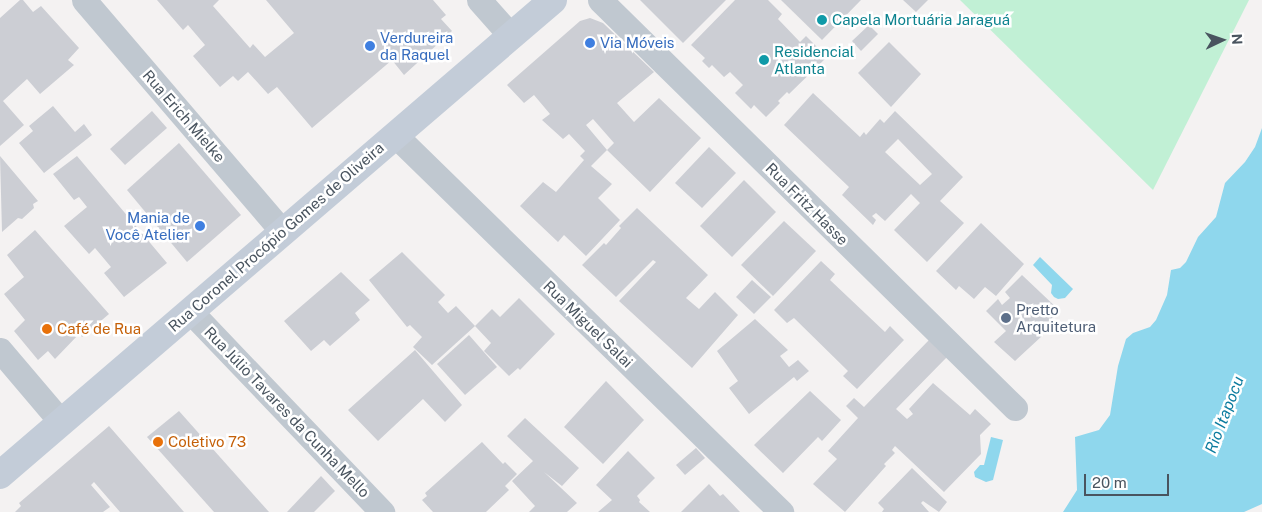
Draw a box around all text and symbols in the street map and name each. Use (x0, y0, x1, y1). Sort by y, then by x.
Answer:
place label: Capela Mortuária Jaraguá (832, 11, 1010, 29)
marker: Capela Mortuária Jaraguá (816, 14, 828, 26)
north arrow (1197, 15, 1247, 65)
place label: Verdureira da Raquel (380, 28, 453, 63)
text: N (1229, 33, 1245, 45)
place label: Via Móveis (600, 34, 674, 52)
marker: Via Móveis (584, 37, 596, 49)
marker: Verdureira da Raquel (364, 40, 376, 52)
place label: Residencial Atlanta (774, 42, 854, 77)
marker: Residencial Atlanta (758, 54, 770, 66)
street label: Rua Erich Mielke (139, 66, 229, 166)
street label: Rua Coronel Procópio Gomes de Oliveira (164, 138, 388, 336)
street label: Rua Fritz Hasse (762, 159, 852, 249)
place label: Mania de Você Atelier (105, 208, 190, 243)
marker: Mania de Você Atelier (194, 220, 206, 232)
street label: Rua Miguel Salai (540, 277, 636, 371)
place label: Pretto Arquitetura (1016, 300, 1096, 335)
marker: Pretto Arquitetura (1000, 312, 1012, 324)
place label: Café de Rua (57, 320, 141, 338)
marker: Café de Rua (41, 323, 53, 335)
street label: Rua Júlio Tavares da Cunha Mello (200, 323, 374, 501)
water label: Rio Itapocu (1202, 374, 1248, 456)
place label: Coletivo 73 (168, 433, 246, 451)
marker: Coletivo 73 (152, 436, 164, 448)
scale bar (1087, 464, 1172, 496)
text: 20 m (1092, 474, 1127, 491)

